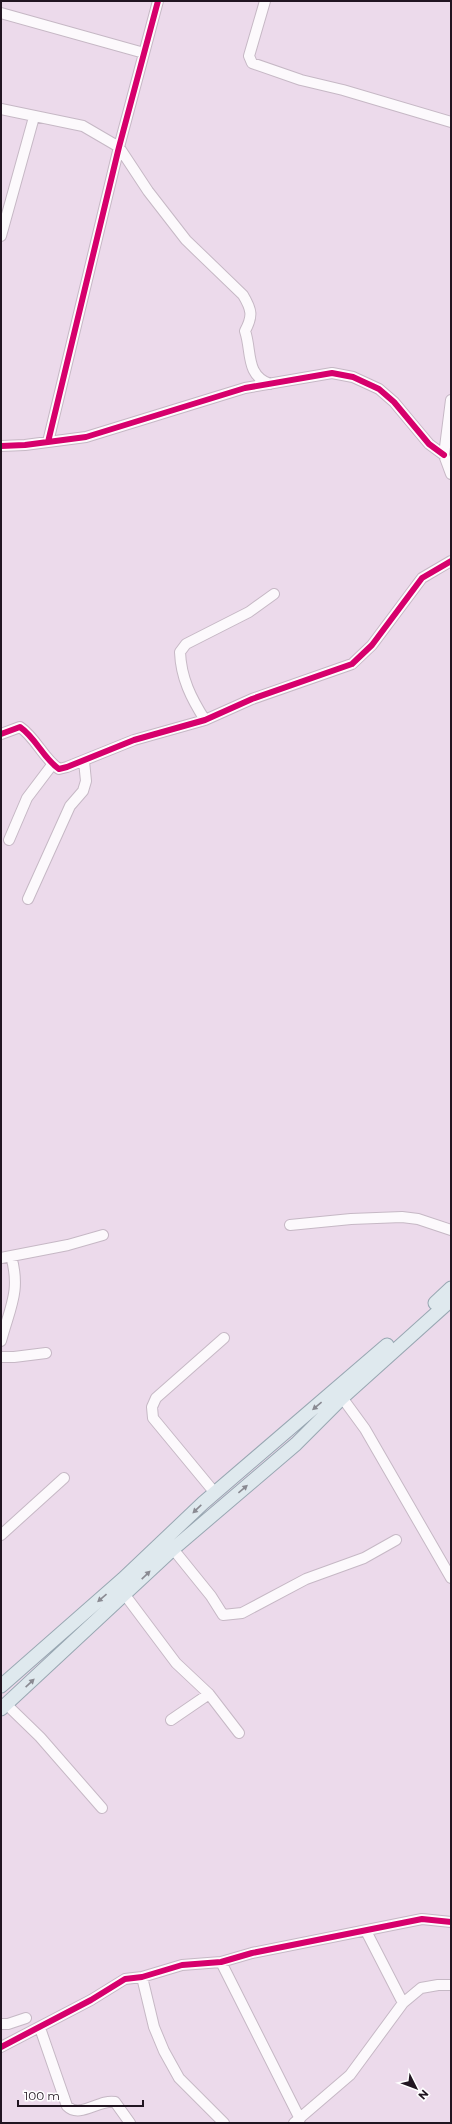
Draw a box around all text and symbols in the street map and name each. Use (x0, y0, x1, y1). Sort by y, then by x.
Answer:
one-way arrow (311, 1402, 322, 1411)
one-way arrow (237, 1484, 248, 1493)
one-way arrow (192, 1504, 201, 1513)
one-way arrow (141, 1570, 151, 1580)
one-way arrow (96, 1593, 107, 1602)
one-way arrow (25, 1678, 35, 1687)
north arrow (396, 2068, 436, 2108)
scale bar (18, 2082, 143, 2108)
text: N (415, 2087, 432, 2103)
text: 100 m (24, 2088, 60, 2103)

